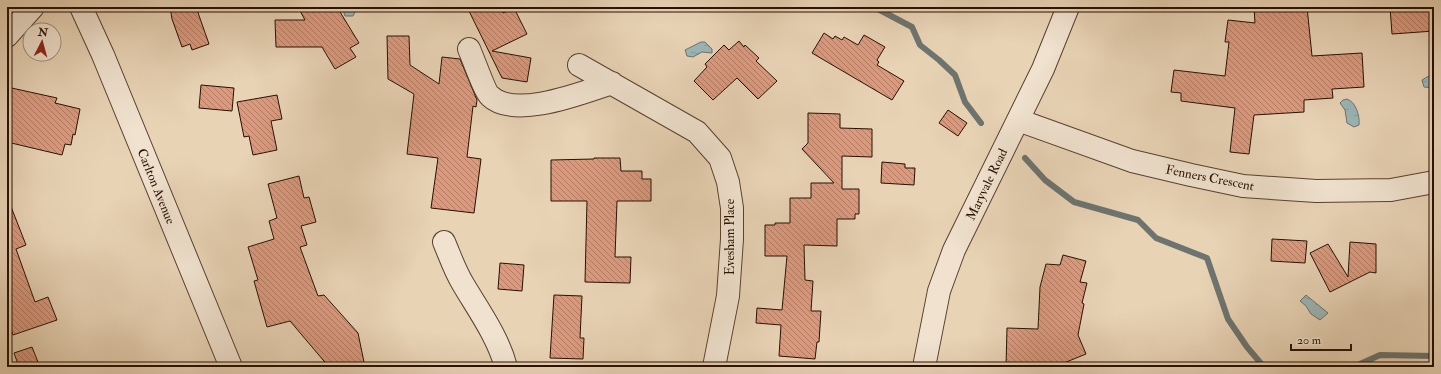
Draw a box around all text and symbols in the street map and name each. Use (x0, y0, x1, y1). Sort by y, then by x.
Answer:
north arrow (22, 22, 62, 62)
text: N (36, 25, 50, 40)
street label: Maryvale Road (963, 145, 1012, 223)
street label: Carlton Avenue (134, 146, 179, 227)
street label: Fenners Crescent (1164, 162, 1255, 194)
street label: Evesham Place (722, 198, 738, 275)
scale bar (1291, 326, 1351, 352)
text: 20 m (1297, 333, 1322, 348)

